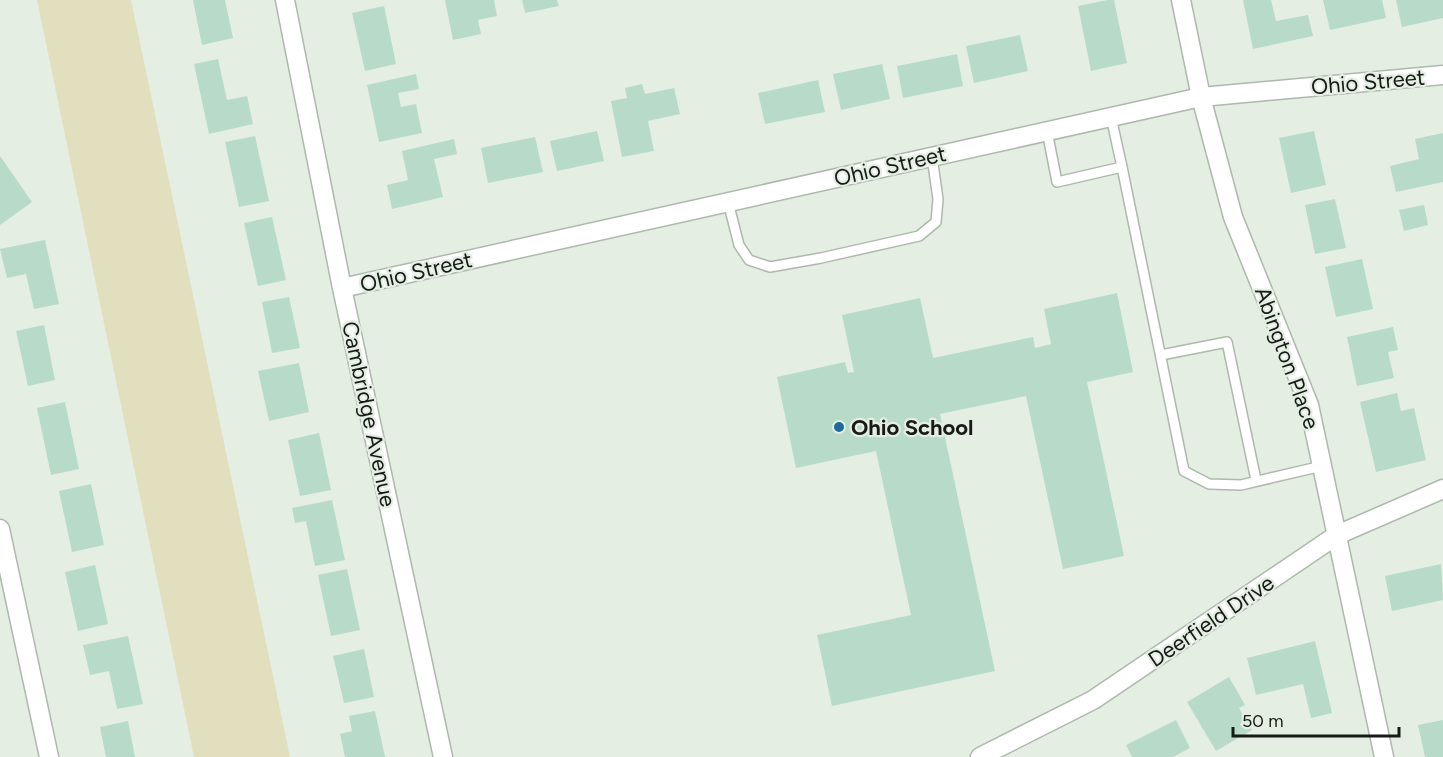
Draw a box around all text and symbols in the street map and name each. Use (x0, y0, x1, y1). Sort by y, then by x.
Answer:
street label: Ohio Street (1310, 64, 1426, 100)
street label: Ohio Street (831, 140, 949, 192)
street label: Ohio Street (357, 246, 475, 298)
street label: Abington Place (1249, 283, 1325, 433)
street label: Cambridge Avenue (336, 319, 402, 509)
place label: Ohio School (851, 414, 974, 441)
marker: Ohio School (832, 420, 846, 434)
street label: Deerfield Drive (1143, 569, 1279, 673)
scale bar (1233, 700, 1400, 738)
text: 50 m (1242, 710, 1284, 732)

